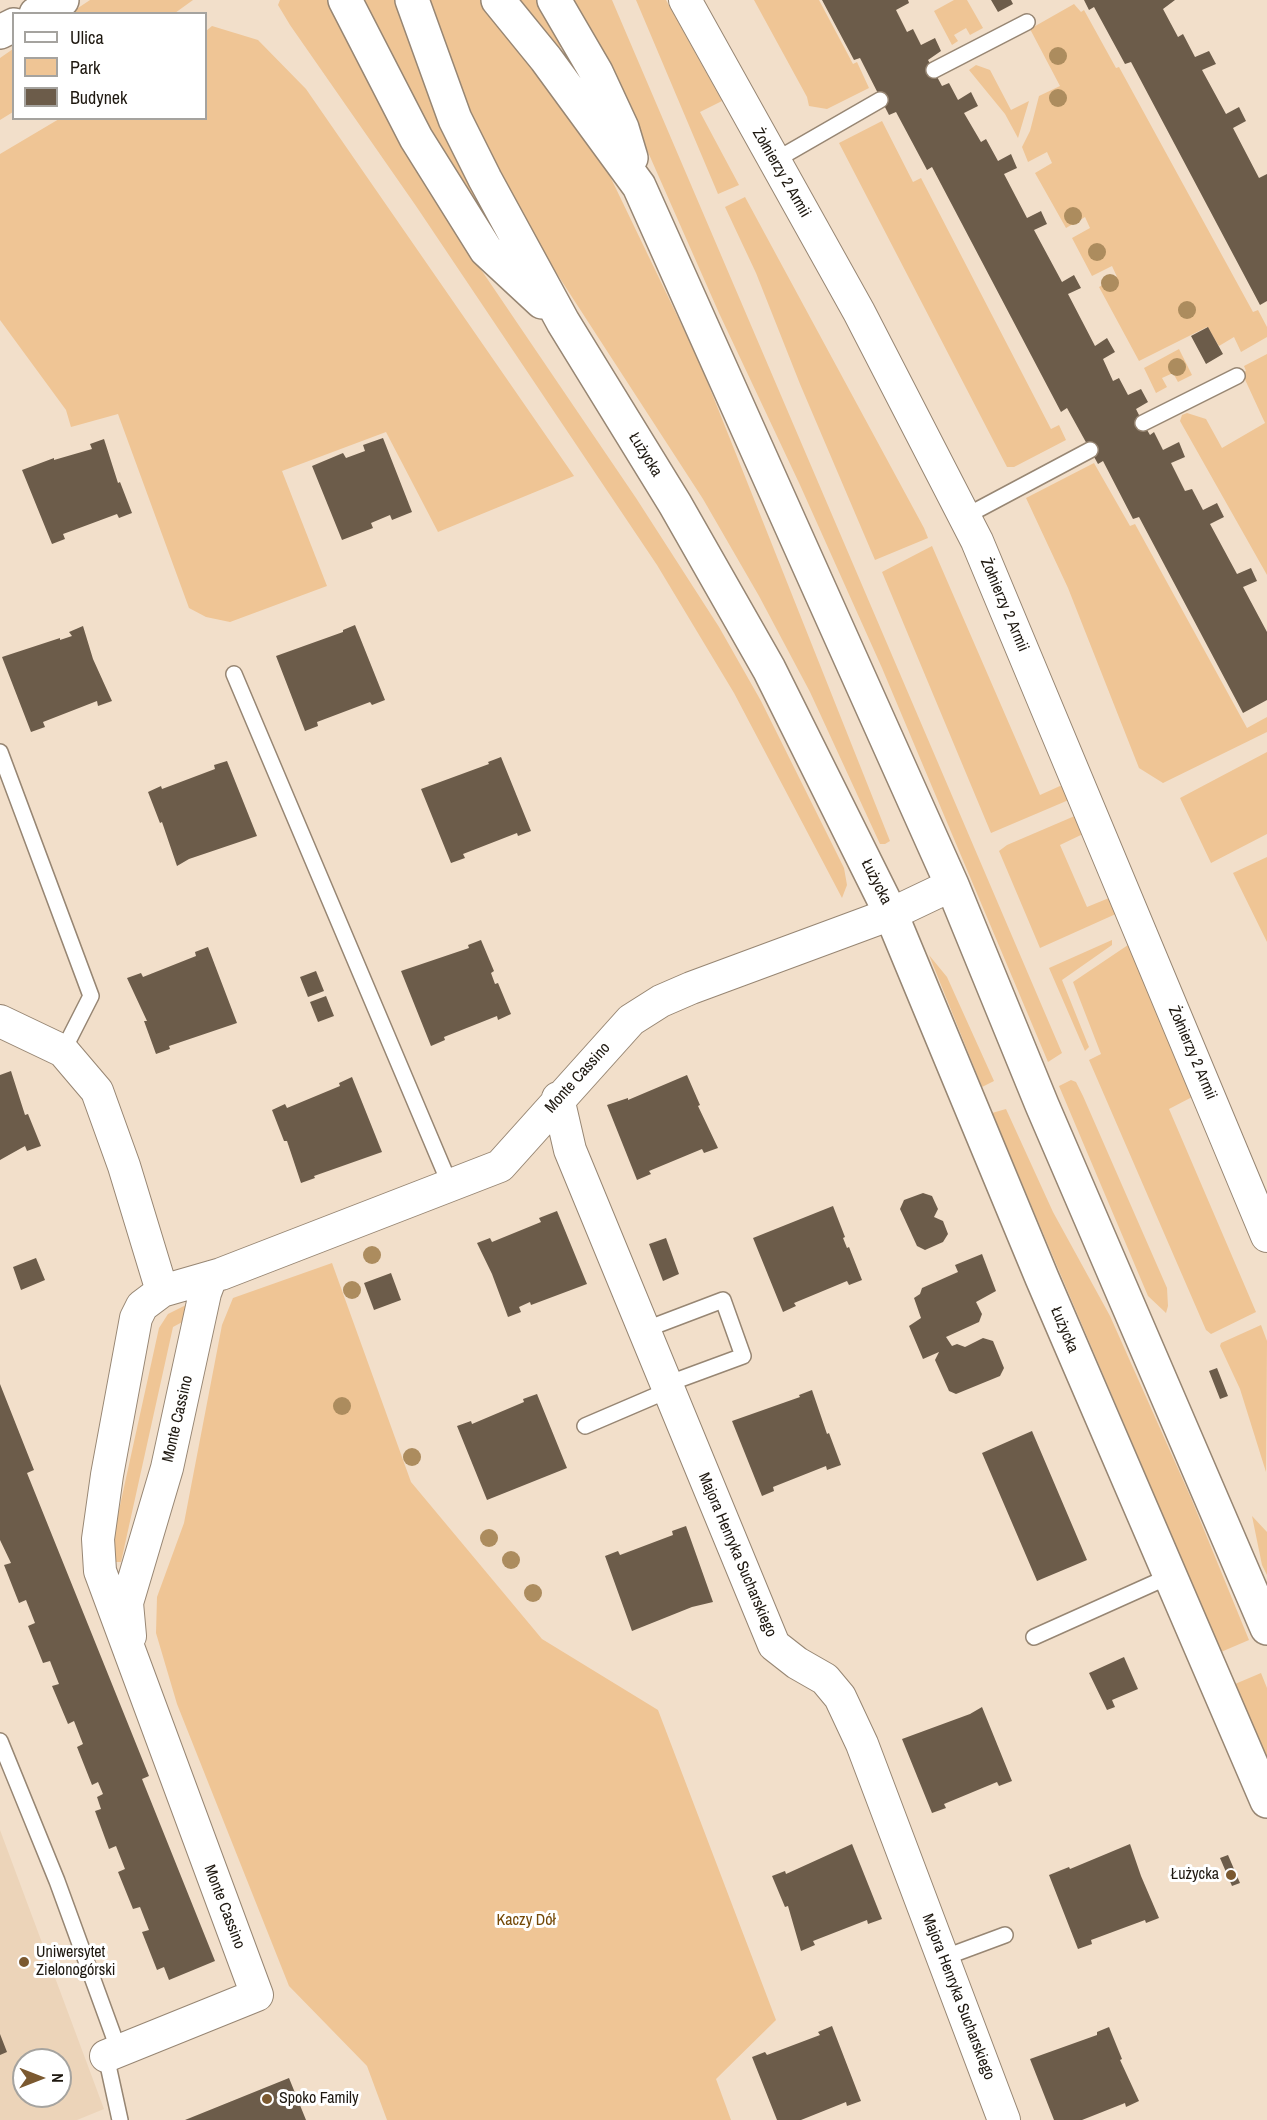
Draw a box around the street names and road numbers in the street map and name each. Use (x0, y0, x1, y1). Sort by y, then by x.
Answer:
street label: Żołnierzy 2 Armii (748, 125, 814, 221)
street label: Łużycka (624, 430, 666, 480)
street label: Żołnierzy 2 Armii (976, 555, 1032, 655)
street label: Łużycka (857, 856, 895, 908)
street label: Żołnierzy 2 Armii (1164, 1003, 1220, 1103)
street label: Monte Cassino (541, 1039, 615, 1117)
street label: Łużycka (1046, 1304, 1082, 1356)
street label: Monte Cassino (159, 1374, 197, 1464)
street label: Majora Henryka Sucharskiego (694, 1470, 780, 1640)
street label: Monte Cassino (199, 1862, 249, 1952)
street label: Majora Henryka Sucharskiego (917, 1911, 999, 2083)

